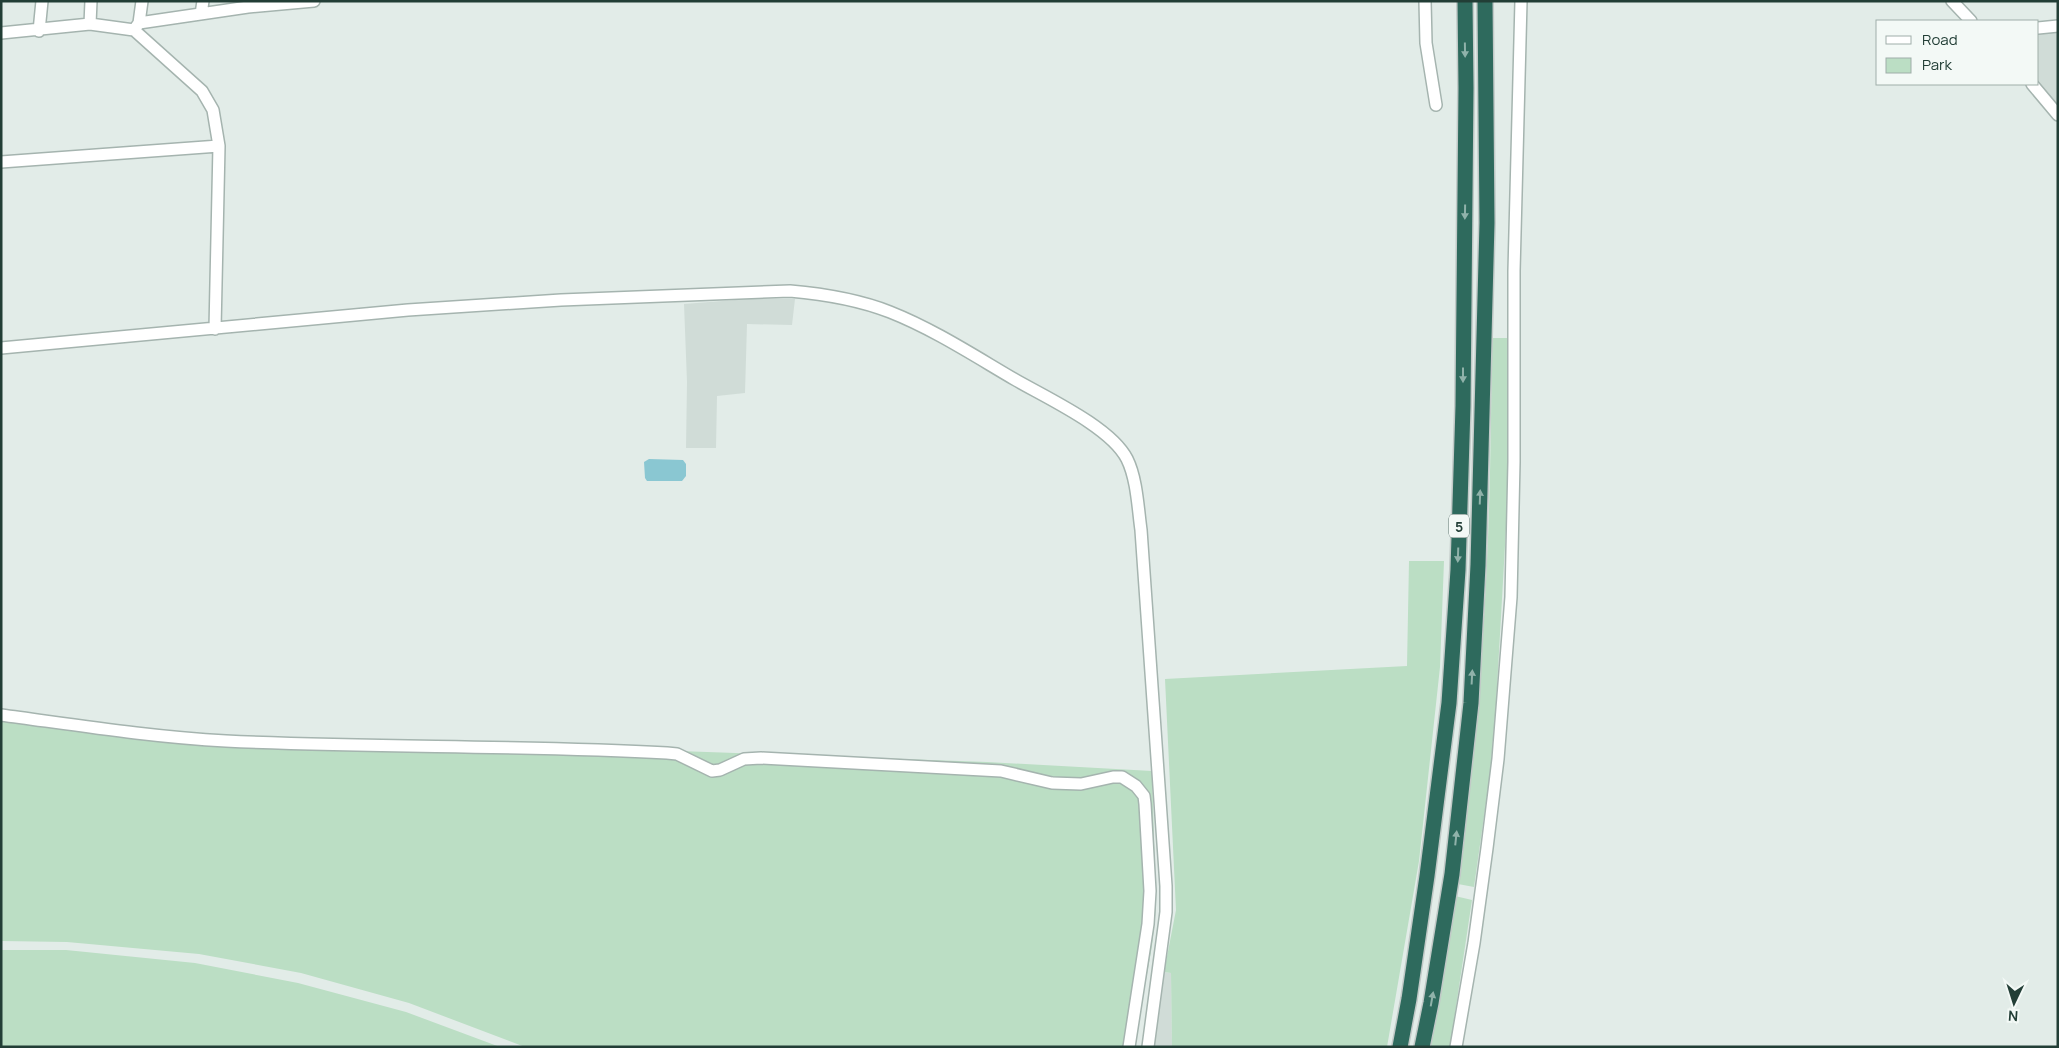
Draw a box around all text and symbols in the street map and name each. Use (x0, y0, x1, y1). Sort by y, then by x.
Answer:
legend (1876, 20, 2039, 85)
text: Road (1922, 29, 1958, 50)
one-way arrow (1462, 42, 1470, 58)
text: Park (1922, 54, 1952, 75)
one-way arrow (1461, 205, 1469, 221)
one-way arrow (1459, 367, 1467, 383)
one-way arrow (1476, 489, 1484, 505)
road number: 5 (1449, 514, 1469, 538)
one-way arrow (1454, 547, 1462, 563)
one-way arrow (1469, 668, 1477, 684)
one-way arrow (1452, 830, 1460, 846)
north arrow (1989, 978, 2039, 1028)
one-way arrow (1428, 991, 1436, 1007)
text: N (2007, 1007, 2019, 1026)

